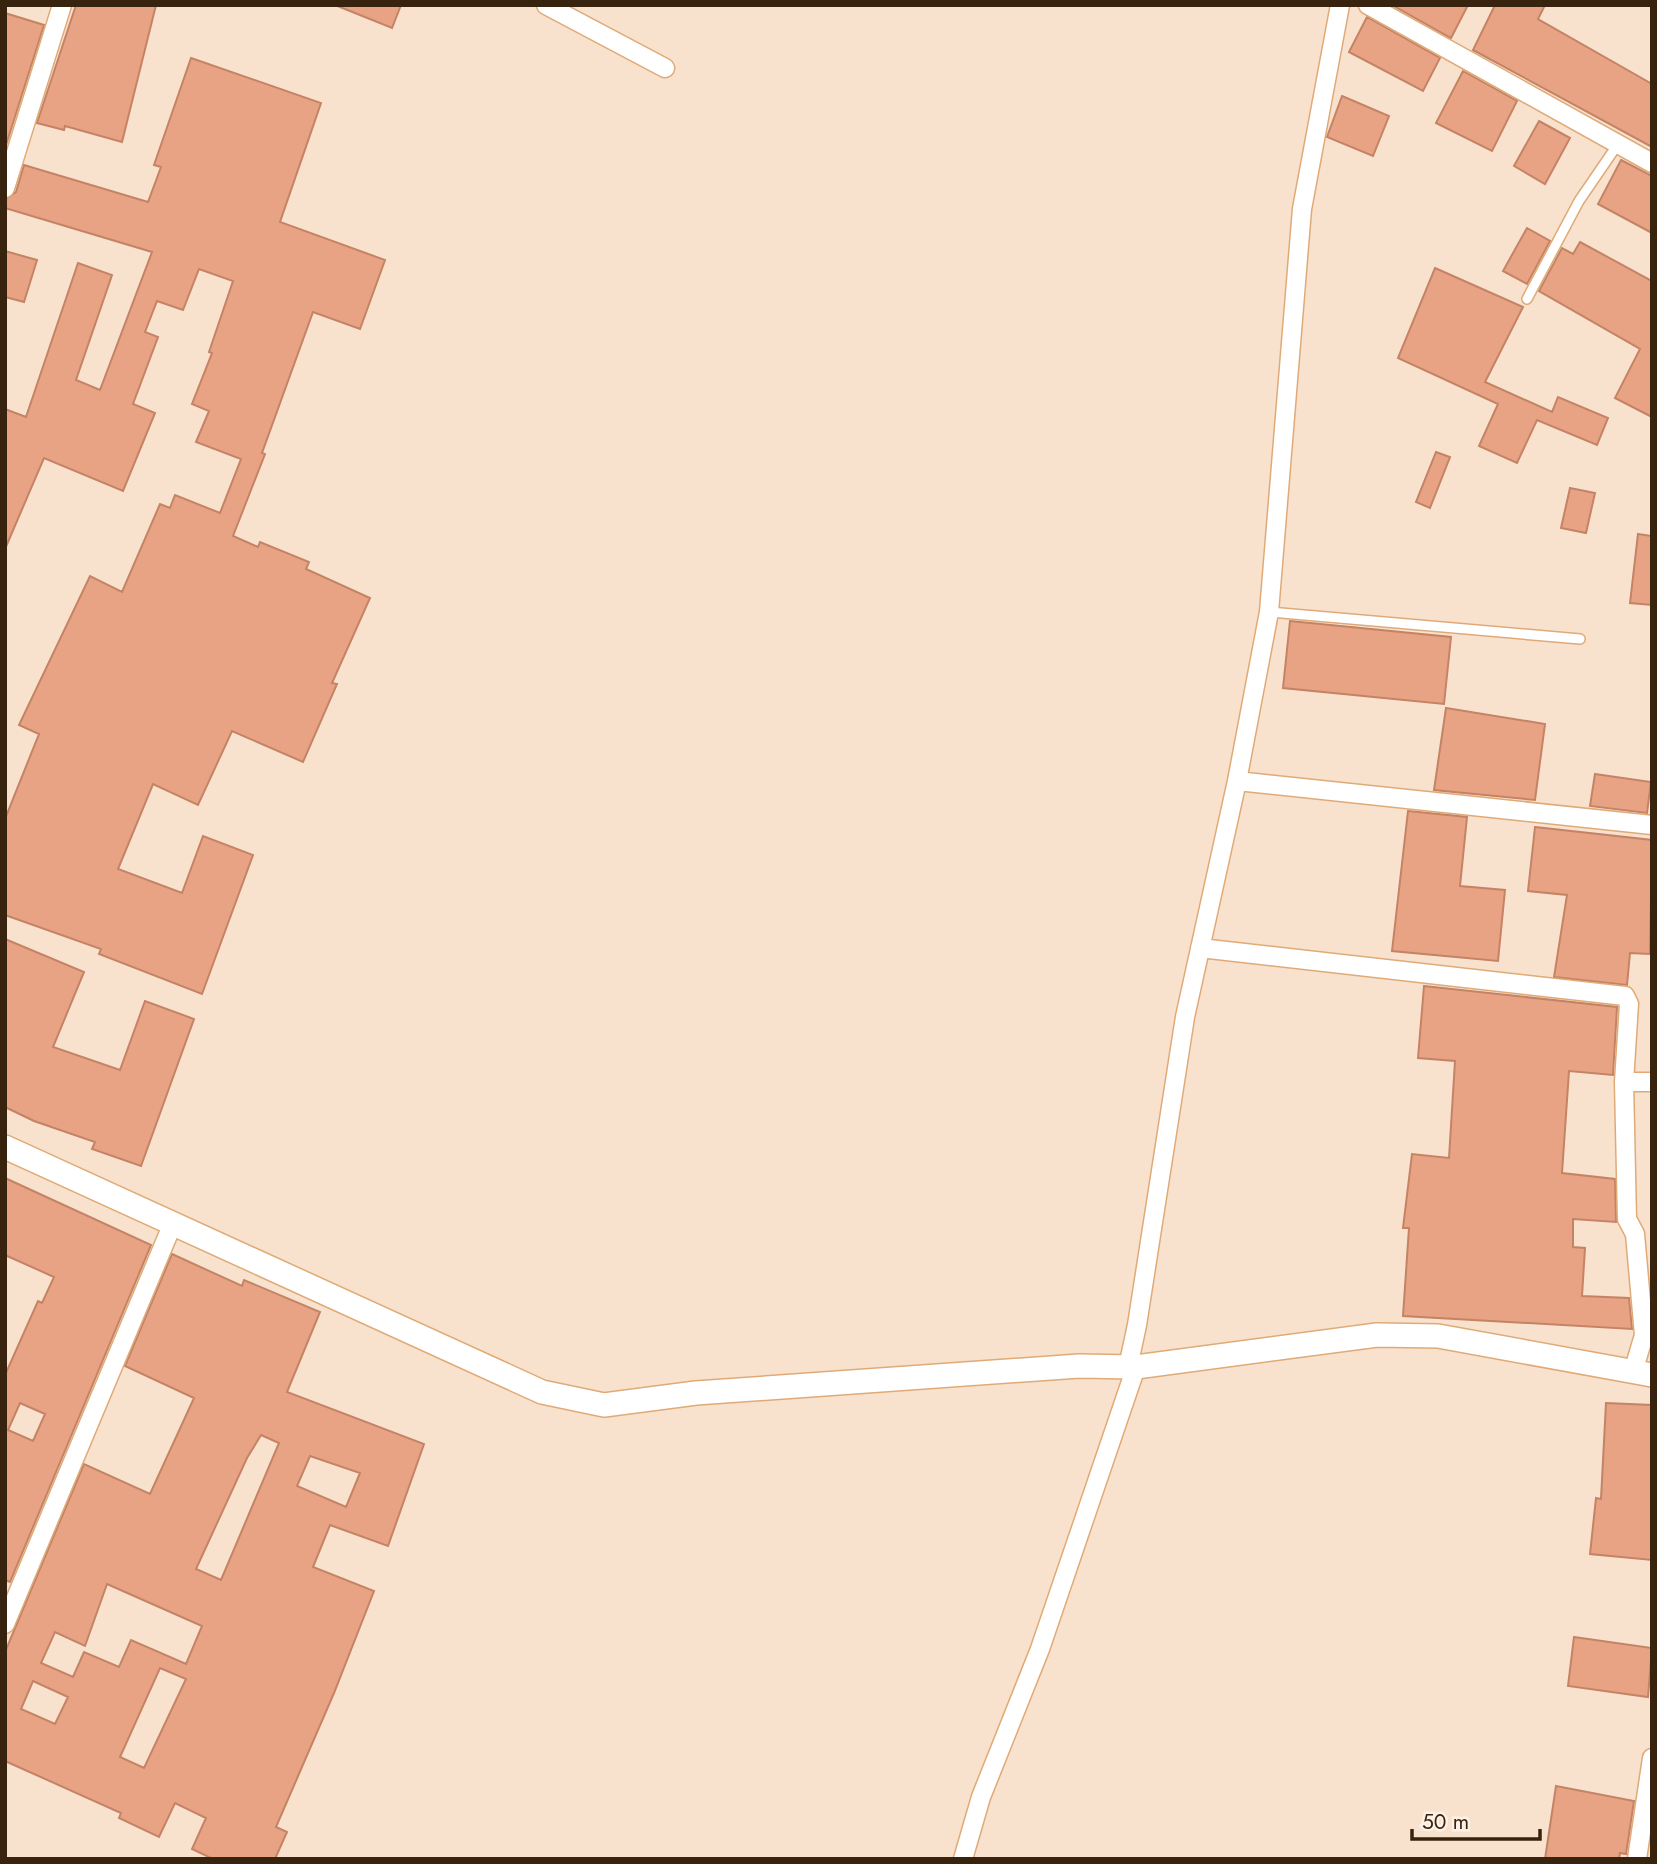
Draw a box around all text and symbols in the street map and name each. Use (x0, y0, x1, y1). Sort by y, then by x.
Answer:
scale bar (1412, 1798, 1540, 1842)
text: 50 m (1422, 1807, 1469, 1837)

